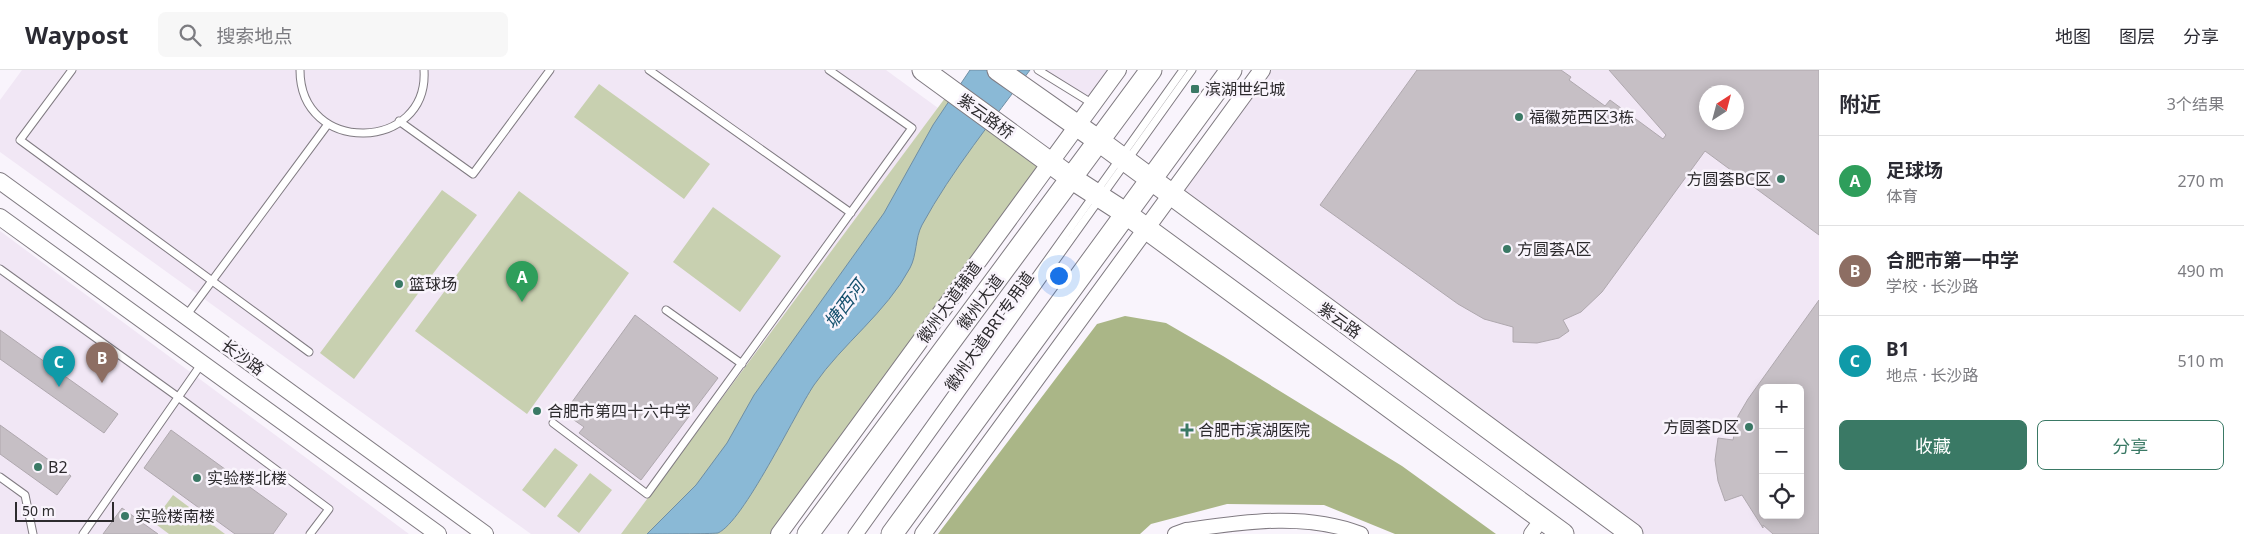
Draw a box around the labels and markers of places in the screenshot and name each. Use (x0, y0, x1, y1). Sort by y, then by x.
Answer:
place label: 滨湖世纪城 (1205, 78, 1285, 100)
marker: 滨湖世纪城 (1189, 83, 1201, 95)
place label: 福徽苑西区3栋 (1529, 106, 1634, 128)
marker: 福徽苑西区3栋 (1513, 111, 1525, 123)
place label: 方圆荟BC区 (1686, 168, 1771, 190)
marker: 方圆荟BC区 (1775, 173, 1787, 185)
place label: 方圆荟A区 (1517, 238, 1591, 260)
marker: 方圆荟A区 (1501, 243, 1513, 255)
pin: A (506, 261, 538, 302)
place label: 篮球场 (409, 273, 457, 295)
marker: 篮球场 (393, 278, 405, 290)
pin: B (86, 342, 118, 383)
pin: C (43, 346, 75, 387)
place label: 合肥市第四十六中学 (547, 400, 691, 422)
marker: 合肥市第四十六中学 (531, 405, 543, 417)
place label: 方圆荟D区 (1663, 416, 1739, 438)
place label: 合肥市滨湖医院 (1198, 419, 1310, 441)
marker: 方圆荟D区 (1743, 421, 1755, 433)
marker: 合肥市滨湖医院 (1180, 423, 1194, 437)
place label: B2 (48, 456, 68, 478)
marker: B2 (32, 461, 44, 473)
place label: 实验楼北楼 (207, 467, 287, 489)
marker: 实验楼北楼 (191, 472, 203, 484)
place label: 实验楼南楼 (135, 505, 215, 527)
marker: 实验楼南楼 (119, 510, 131, 522)

